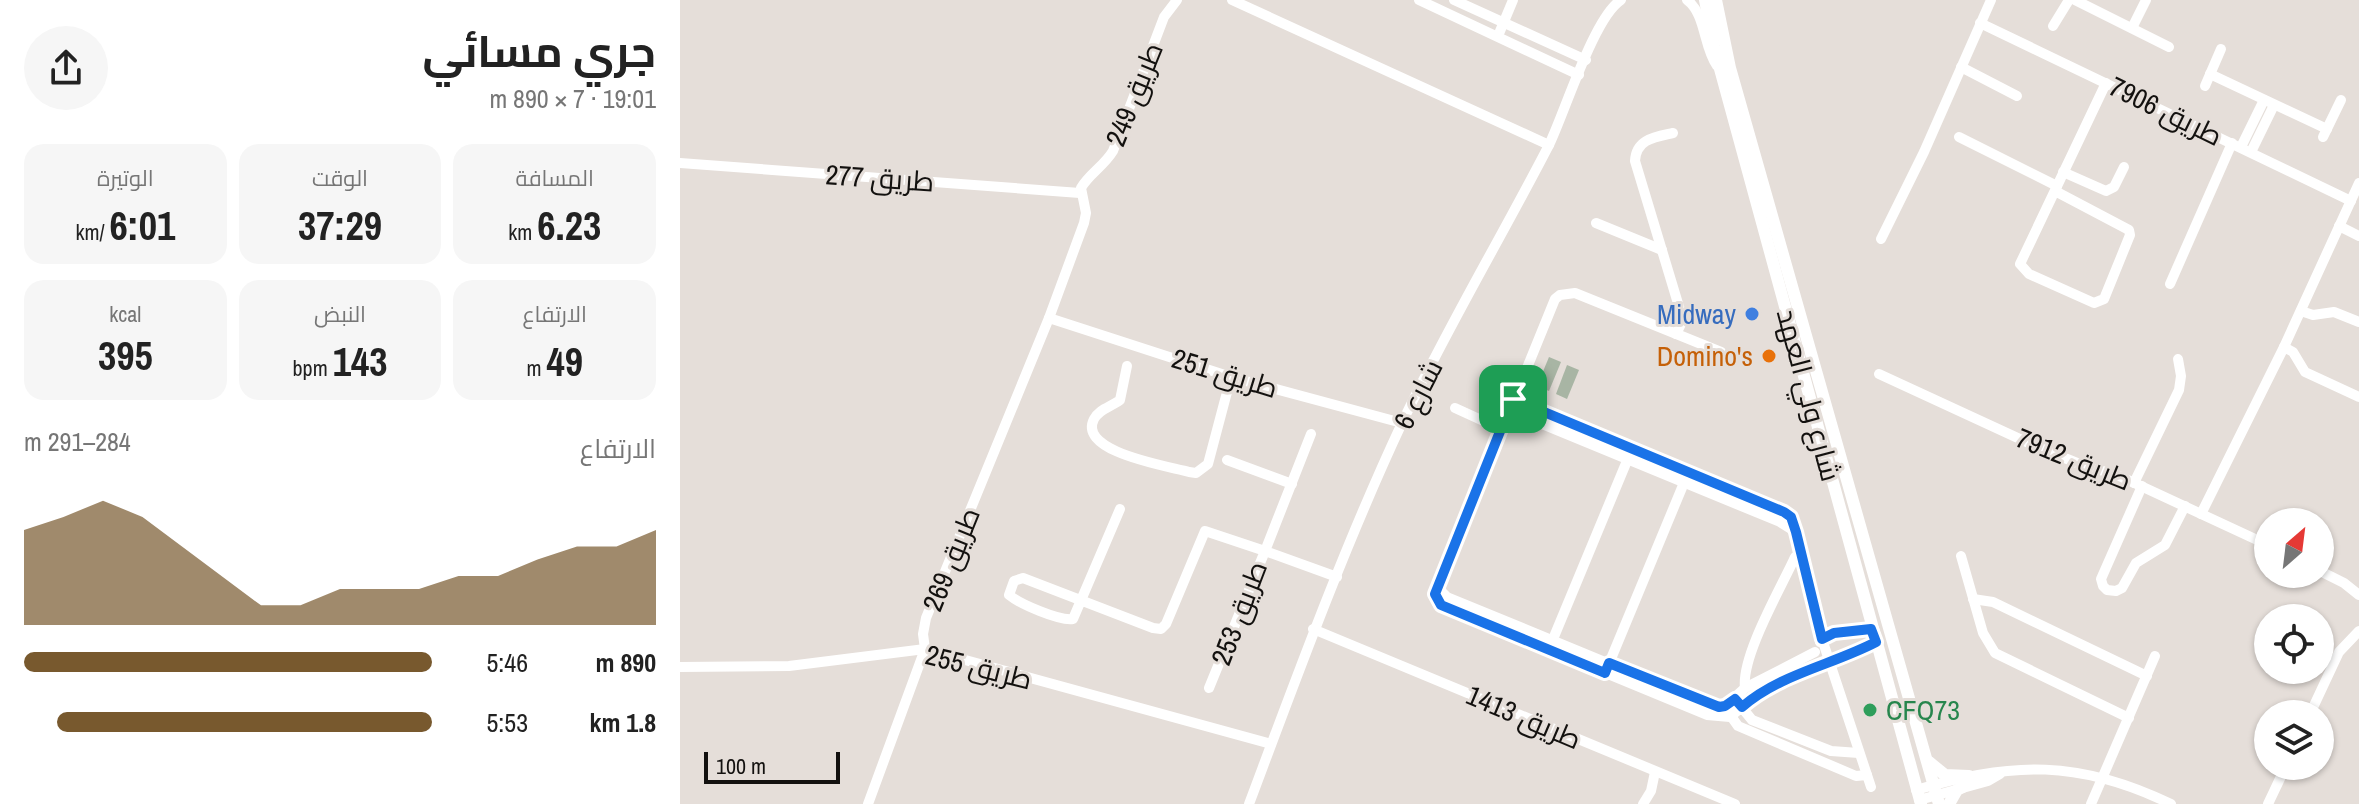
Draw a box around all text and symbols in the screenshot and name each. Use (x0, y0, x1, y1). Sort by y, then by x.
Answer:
text: جري مسائي (423, 21, 656, 81)
button: share (24, 26, 108, 110)
street label: طريق 249 (1096, 36, 1172, 152)
street label: طريق 7906 (2103, 67, 2229, 155)
text: 19:01 · 7 × 890 m (489, 81, 656, 116)
street label: طريق 277 (824, 155, 936, 201)
text: الوتيرة (97, 163, 154, 193)
text: الوقت (312, 163, 368, 193)
text: المسافة (516, 163, 594, 193)
text: 6:01 (110, 199, 175, 252)
text: 37:29 (298, 199, 382, 252)
text: 6.23 (537, 199, 601, 252)
text: /km (75, 217, 110, 247)
text: km (508, 217, 537, 247)
place label: Midway (1657, 295, 1737, 333)
text: kcal (109, 299, 141, 329)
text: النبض (314, 299, 366, 329)
text: الارتفاع (522, 299, 587, 329)
street label: شارع ولي العهد (1765, 304, 1850, 486)
marker: Midway (1743, 305, 1761, 323)
text: 395 (98, 329, 153, 382)
text: 143 (333, 335, 387, 388)
text: 49 (546, 335, 583, 388)
place label: Domino's (1657, 337, 1753, 375)
street label: طريق 251 (1167, 339, 1283, 407)
marker: Domino's (1760, 347, 1778, 365)
text: bpm (293, 353, 333, 383)
text: m (526, 353, 546, 383)
street label: شارع 6 (1384, 353, 1452, 435)
pin (1479, 365, 1547, 433)
icon: arrive (1491, 377, 1535, 421)
street label: طريق 7912 (2011, 419, 2137, 499)
text: 284–291 m (24, 424, 131, 459)
text: الارتفاع (580, 431, 656, 466)
street label: طريق 269 (913, 501, 989, 617)
north arrow (2254, 508, 2334, 588)
map controls (2254, 508, 2334, 780)
street label: طريق 253 (1202, 555, 1276, 671)
button: locate (2254, 604, 2334, 684)
street label: طريق 255 (922, 635, 1036, 699)
text: 5:46 (487, 645, 528, 680)
text: 890 m (596, 645, 656, 680)
street label: طريق 1413 (1461, 676, 1587, 758)
place label: CFQ73 (1886, 691, 1960, 729)
button: layers (2254, 700, 2334, 780)
marker: CFQ73 (1861, 701, 1879, 719)
text: 5:53 (487, 705, 528, 740)
text: 1.8 km (590, 705, 656, 740)
scale bar (704, 748, 840, 784)
text: 100 m (716, 751, 766, 781)

